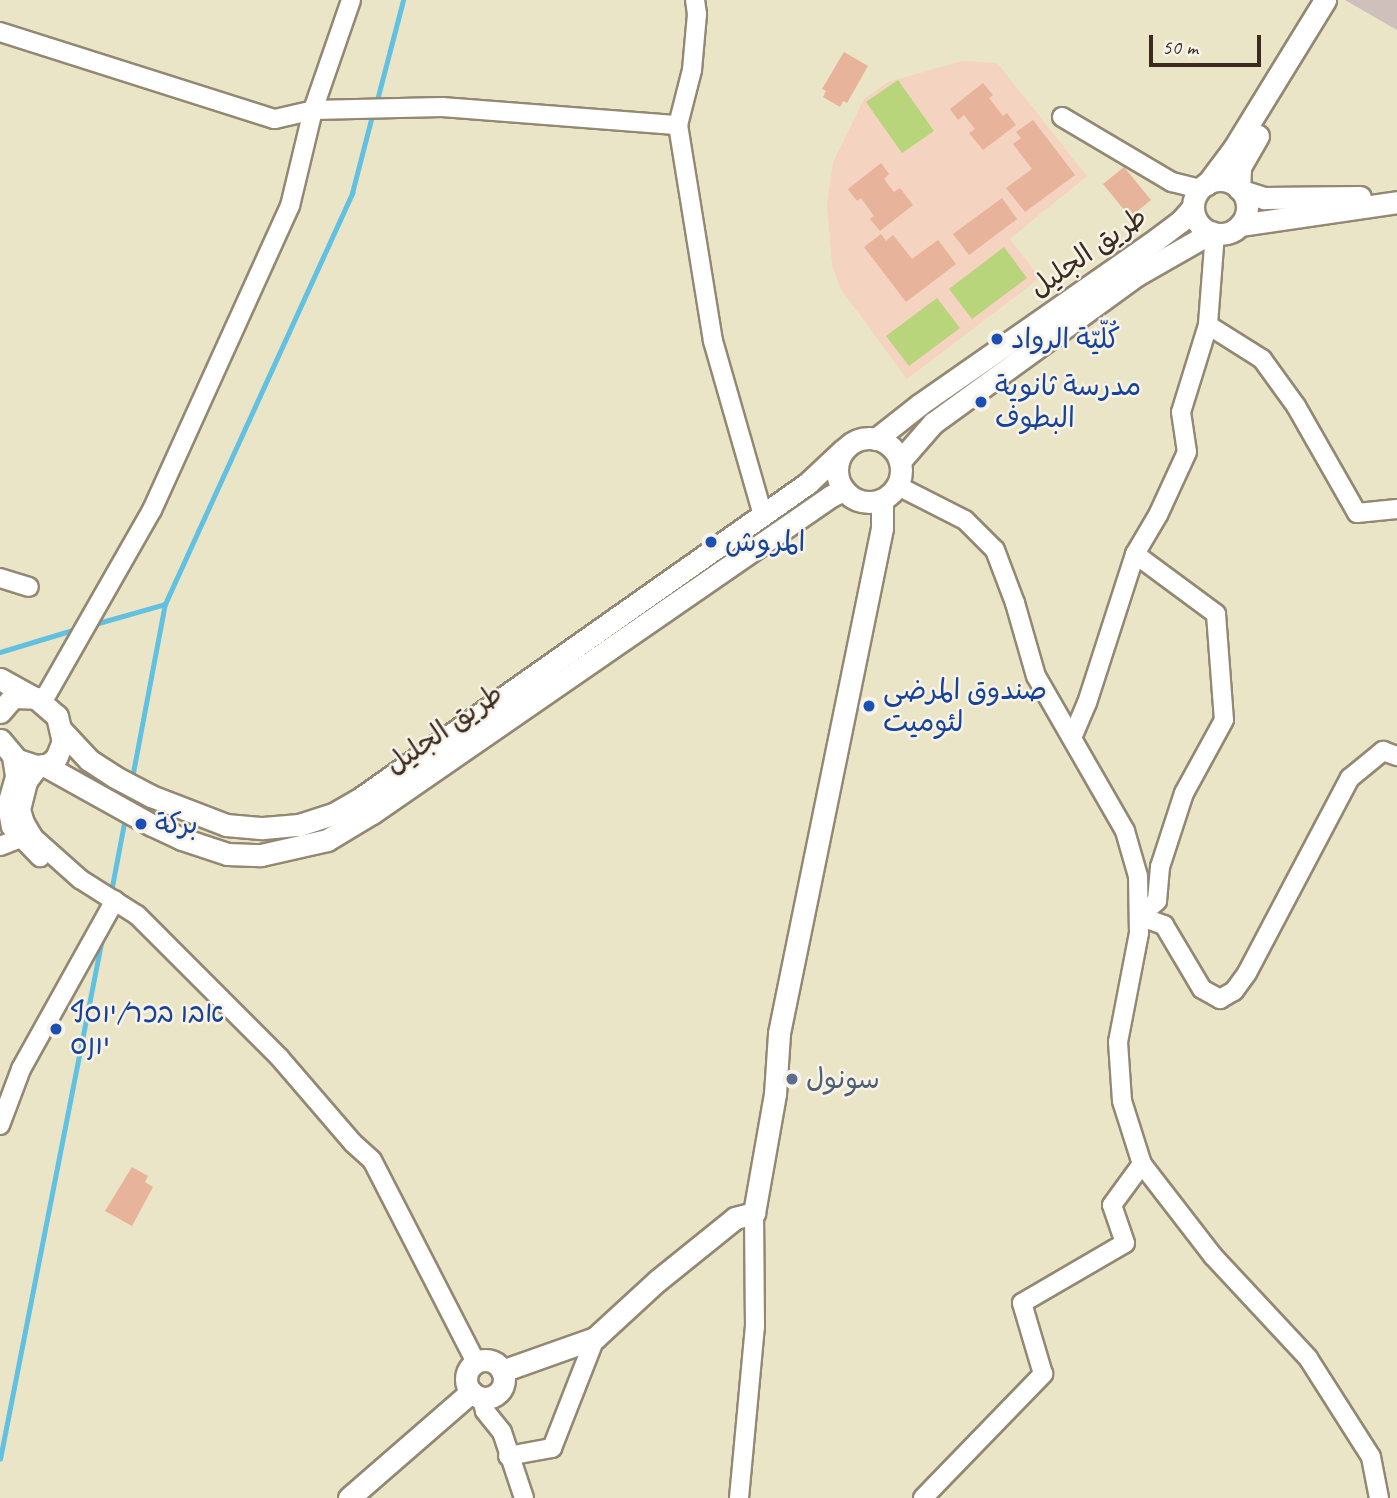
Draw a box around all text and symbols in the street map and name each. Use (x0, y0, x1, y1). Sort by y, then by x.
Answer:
scale bar (1152, 21, 1264, 65)
text: 50 m (1162, 34, 1198, 60)
street label: طريق الجليل (1023, 199, 1153, 305)
place label: كُلّيّة الرواد (1011, 322, 1120, 356)
marker: كُلّيّة الرواد (989, 331, 1005, 347)
place label: مدرسة ثانوية البطوف (995, 369, 1141, 435)
marker: مدرسة ثانوية البطوف (973, 394, 989, 410)
place label: المروش (725, 525, 805, 559)
marker: المروش (703, 534, 719, 550)
place label: صندوق المرضى لئوميت (883, 673, 1047, 739)
street label: طريق الجليل (379, 676, 509, 782)
marker: صندوق المرضى لئوميت (861, 698, 877, 714)
place label: بركة (155, 807, 198, 841)
marker: بركة (133, 816, 149, 832)
place label: אבו בכר/יוסף יונס (70, 996, 224, 1062)
marker: אבו בכר/יוסף יונס (48, 1021, 64, 1037)
place label: سونول (806, 1062, 880, 1096)
marker: سونول (784, 1071, 800, 1087)

